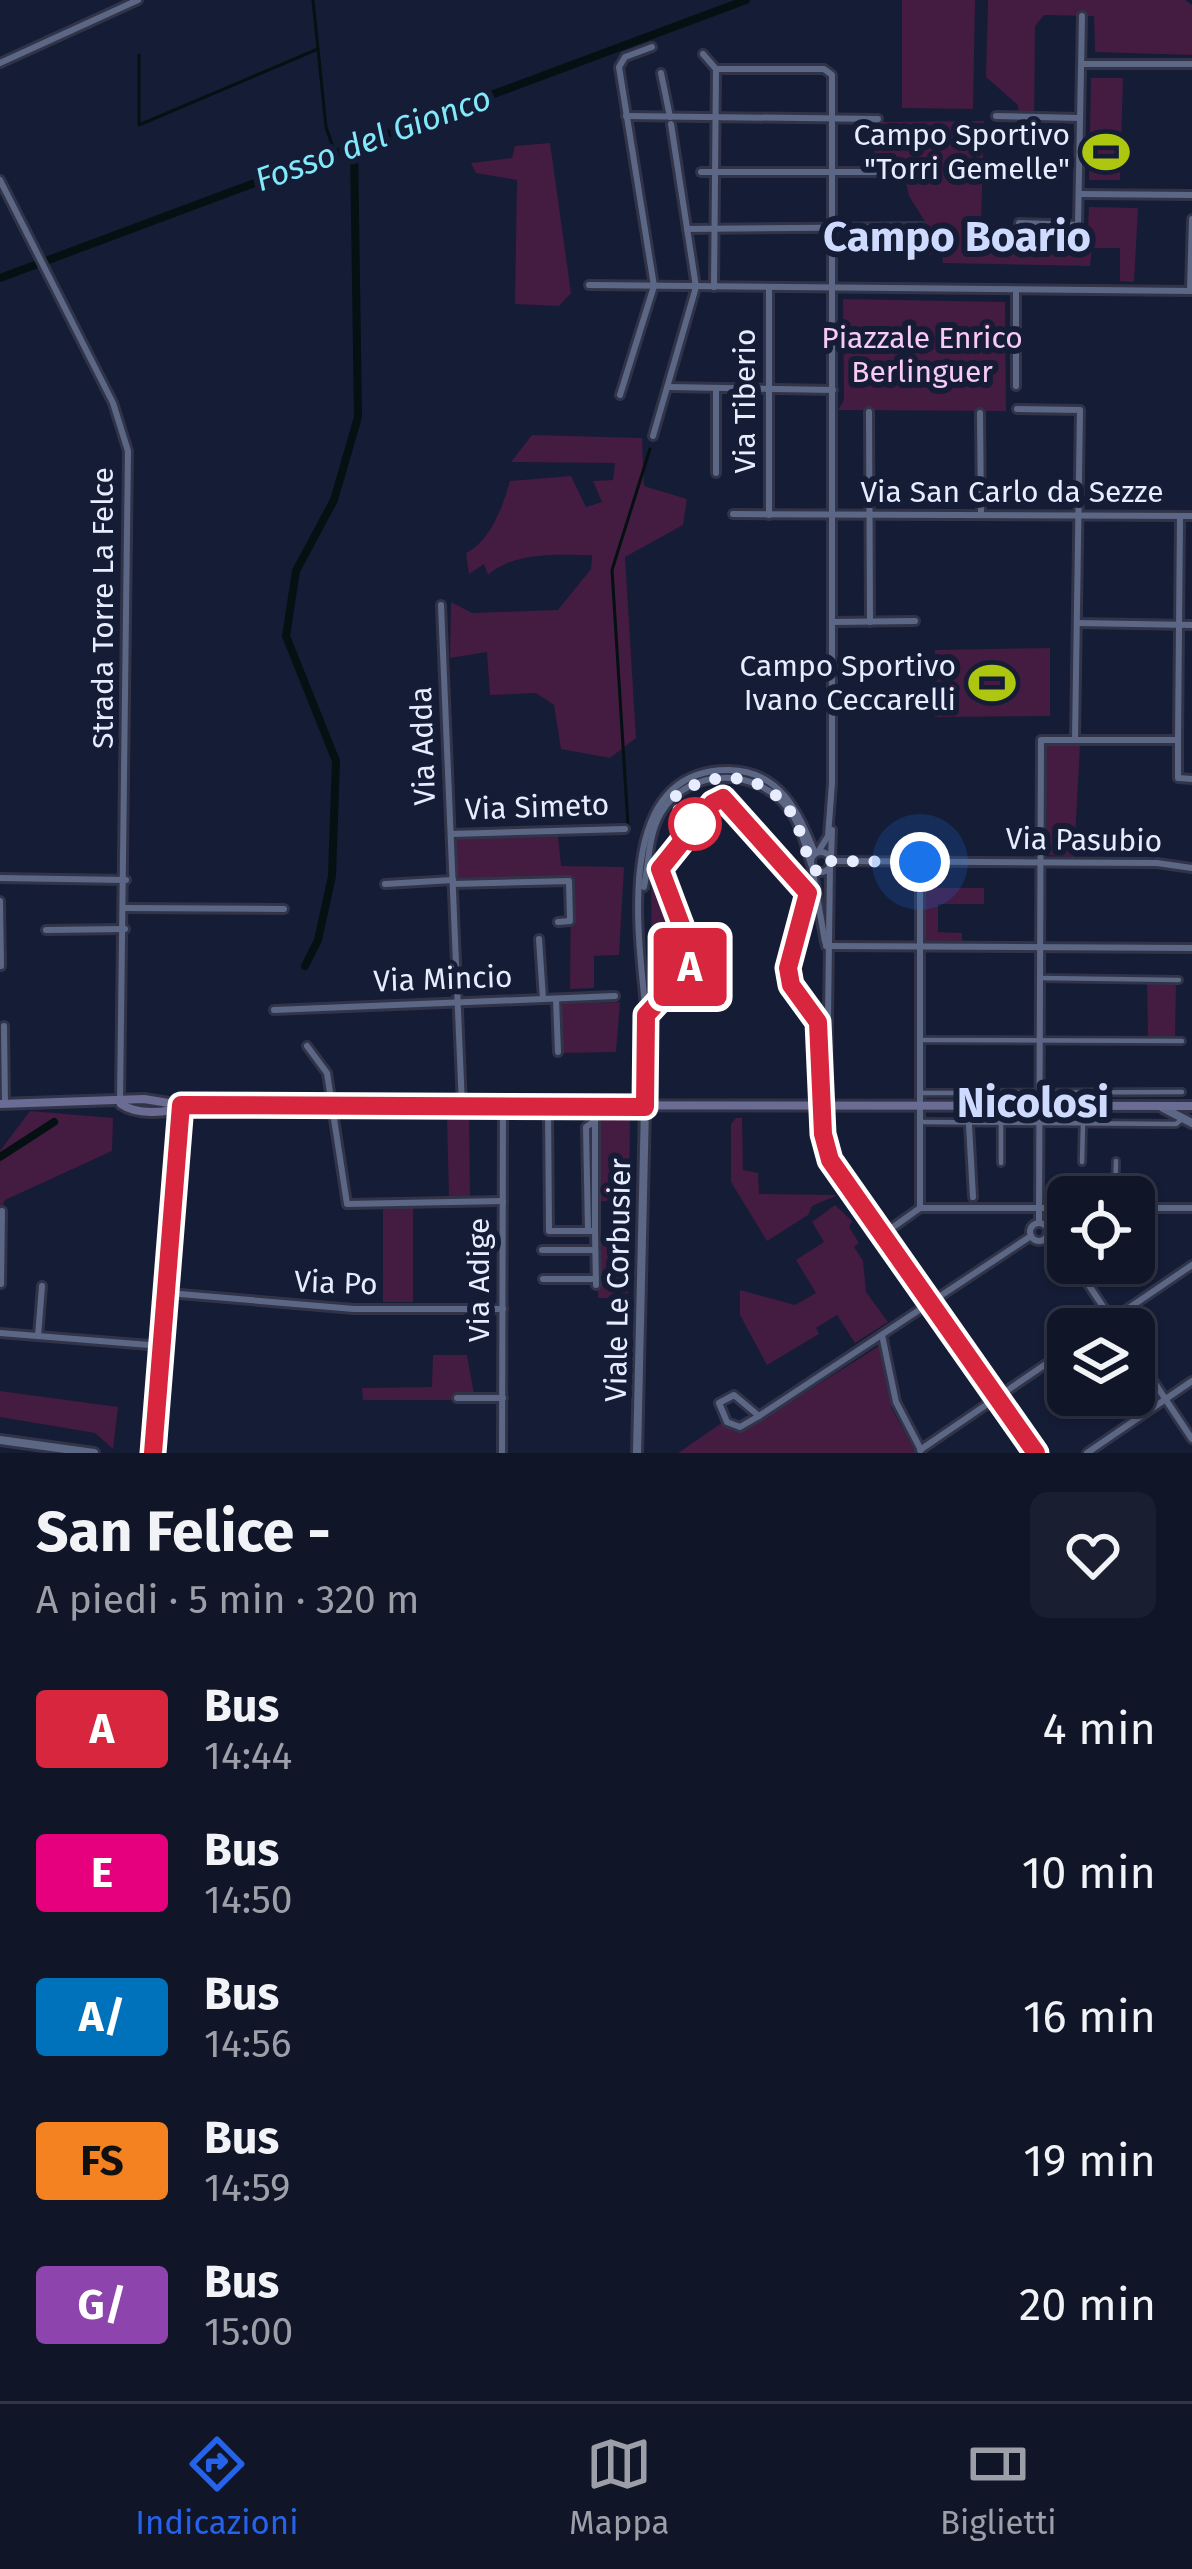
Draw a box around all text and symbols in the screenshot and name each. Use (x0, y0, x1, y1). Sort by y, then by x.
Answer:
water label: Fosso del Gionco (250, 78, 496, 200)
place label: Campo Sportivo "Torri Gemelle" (853, 117, 1070, 187)
sports icon: Campo Sportivo "Torri Gemelle" (1081, 127, 1131, 177)
district label: Campo Boario (823, 212, 1091, 262)
park label: Piazzale Enrico Berlinguer (821, 320, 1023, 390)
street label: Via Tiberio (727, 328, 763, 474)
street label: Strada Torre La Felce (85, 467, 121, 749)
street label: Via San Carlo da Sezze (860, 474, 1164, 510)
place label: Campo Sportivo Ivano Ceccarelli (739, 648, 956, 718)
sports icon: Campo Sportivo Ivano Ceccarelli (967, 658, 1017, 708)
street label: Via Adda (403, 686, 443, 806)
street label: Via Simeto (464, 786, 610, 828)
unlabelled marker (670, 799, 720, 849)
street label: Via Pasubio (1005, 821, 1163, 859)
your location (890, 832, 950, 892)
line badge: A (651, 928, 729, 1006)
text: A (678, 942, 702, 992)
street label: Via Mincio (373, 959, 513, 999)
district label: Nicolosi (957, 1078, 1109, 1128)
street label: Viale Le Corbusier (598, 1158, 638, 1402)
map controls (1047, 1176, 1155, 1416)
button: locate (1047, 1176, 1155, 1284)
street label: Via Adige (461, 1218, 497, 1342)
street label: Via Po (294, 1264, 378, 1302)
button: layers (1047, 1308, 1155, 1416)
button: heart (1030, 1492, 1156, 1618)
text: San Felice - (36, 1498, 331, 1566)
text: A piedi · 5 min · 320 m (36, 1577, 420, 1623)
text: Bus (204, 1679, 279, 1733)
text: 4 min (1043, 1702, 1156, 1756)
text: A (90, 1704, 114, 1754)
text: 14:44 (204, 1733, 292, 1779)
text: Bus (204, 1823, 279, 1877)
text: 10 min (1022, 1846, 1156, 1900)
text: E (91, 1848, 113, 1898)
text: 14:50 (204, 1877, 292, 1923)
text: Bus (204, 1967, 279, 2021)
text: 16 min (1023, 1990, 1156, 2044)
text: A/ (79, 1992, 125, 2042)
text: 14:56 (204, 2021, 291, 2067)
text: Bus (204, 2111, 279, 2165)
text: 19 min (1023, 2134, 1156, 2188)
text: FS (80, 2136, 124, 2186)
text: 14:59 (204, 2165, 291, 2211)
text: Bus (204, 2255, 279, 2309)
text: 20 min (1019, 2278, 1156, 2332)
text: G/ (78, 2280, 126, 2330)
text: 15:00 (204, 2309, 293, 2355)
tab: Indicazioni (135, 2431, 298, 2543)
tab: Mappa (569, 2431, 669, 2543)
tab: Biglietti (940, 2431, 1057, 2543)

